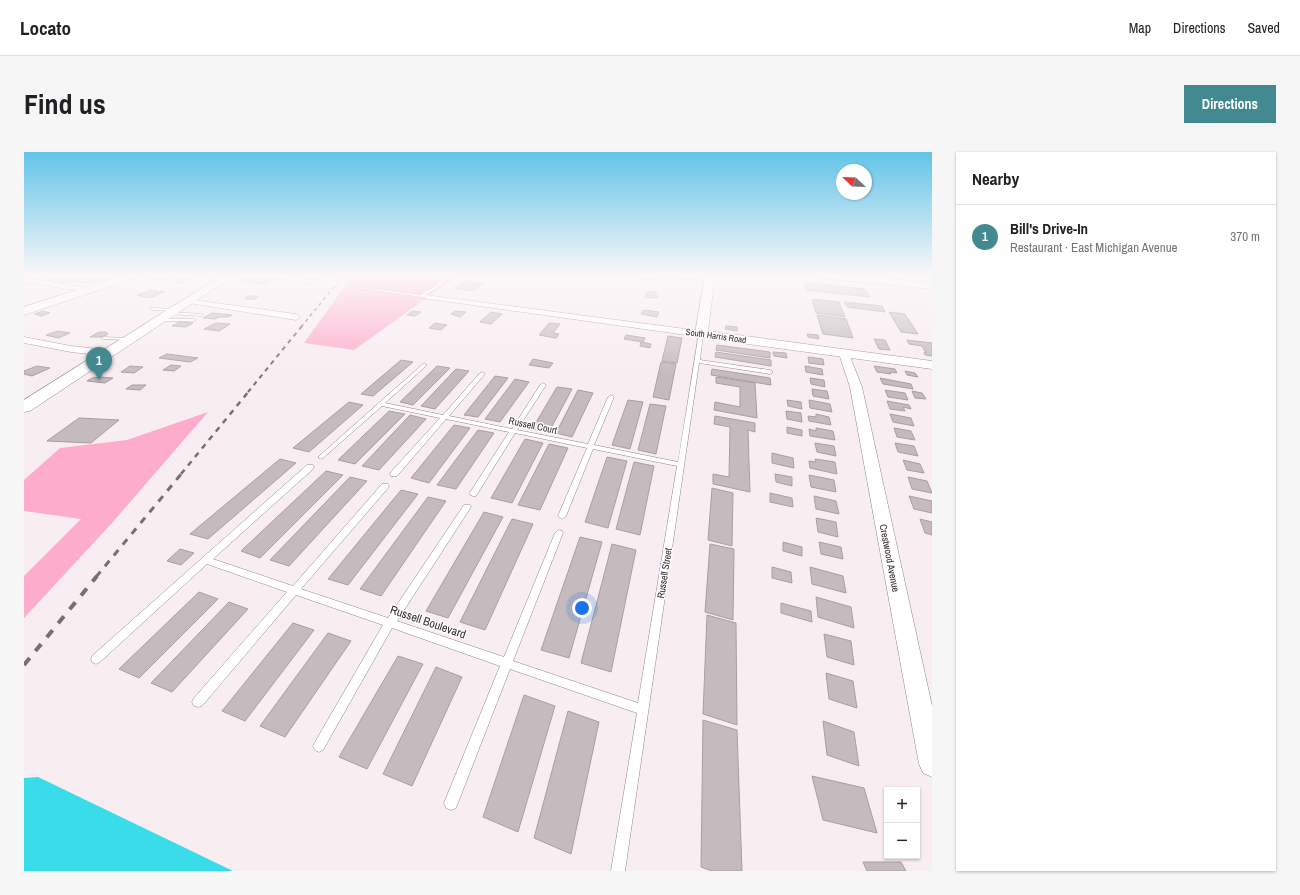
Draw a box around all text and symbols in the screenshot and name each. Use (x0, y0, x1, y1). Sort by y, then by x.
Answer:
text: Locato (20, 15, 71, 41)
text: Map (1129, 19, 1151, 37)
text: Directions (1173, 19, 1225, 37)
text: Saved (1247, 19, 1280, 37)
text: Find us (24, 85, 106, 123)
button: Directions (1184, 85, 1276, 123)
north arrow (836, 164, 872, 200)
text: Nearby (972, 167, 1019, 190)
text: Bill's Drive-In (1010, 218, 1088, 239)
text: 1 (982, 228, 988, 245)
text: 370 m (1230, 228, 1260, 245)
text: Restaurant · East Michigan Avenue (1010, 239, 1178, 256)
street label: South Harris Road (685, 326, 747, 346)
pin: 1 (86, 347, 112, 380)
street label: Russell Court (507, 414, 559, 437)
street label: Crestwood Avenue (877, 523, 903, 593)
street label: Russell Street (654, 546, 675, 599)
your location (572, 598, 592, 618)
street label: Russell Boulevard (388, 602, 468, 642)
map controls (884, 787, 920, 859)
button: + (884, 787, 920, 823)
button: − (884, 823, 920, 859)

